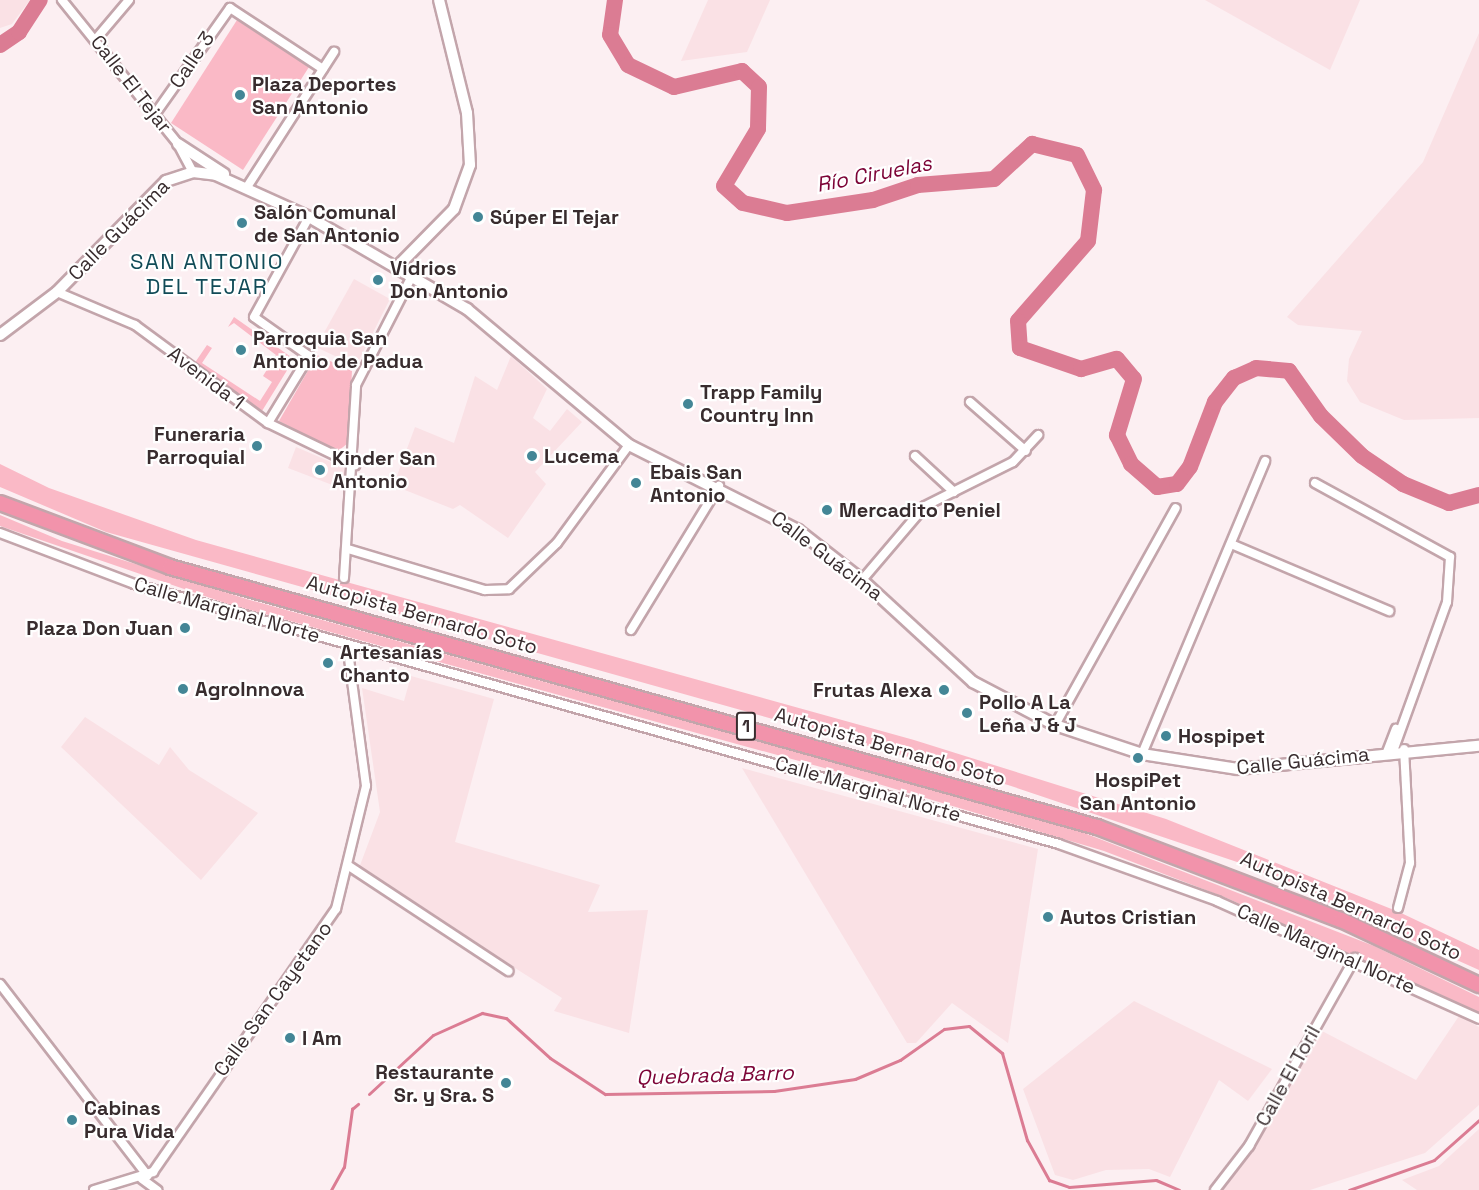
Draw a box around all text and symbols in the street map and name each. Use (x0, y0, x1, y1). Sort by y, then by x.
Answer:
street label: Calle 3 (164, 27, 220, 93)
street label: Calle El Tejar (85, 30, 177, 138)
place label: Plaza Deportes San Antonio (252, 72, 397, 119)
marker: Plaza Deportes San Antonio (233, 88, 247, 102)
water label: Río Ciruelas (814, 150, 934, 198)
street label: Calle Guácima (63, 174, 175, 286)
place label: Salón Comunal de San Antonio (254, 200, 400, 247)
place label: Súper El Tejar (490, 205, 619, 229)
marker: Súper El Tejar (471, 210, 485, 224)
marker: Salón Comunal de San Antonio (235, 216, 249, 230)
district label: SAN ANTONIO DEL TEJAR (130, 248, 284, 300)
place label: Vidrios Don Antonio (390, 256, 509, 303)
marker: Vidrios Don Antonio (371, 273, 385, 287)
place label: Parroquia San Antonio de Padua (253, 326, 423, 373)
street label: Avenida 1 (163, 341, 249, 415)
marker: Parroquia San Antonio de Padua (234, 343, 248, 357)
place label: Trapp Family Country Inn (700, 380, 822, 427)
marker: Trapp Family Country Inn (681, 397, 695, 411)
place label: Funeraria Parroquial (147, 422, 245, 469)
marker: Funeraria Parroquial (250, 439, 264, 453)
place label: Lucema (544, 444, 619, 468)
place label: Kinder San Antonio (332, 446, 435, 493)
marker: Lucema (525, 449, 539, 463)
place label: Ebais San Antonio (650, 460, 742, 507)
marker: Kinder San Antonio (313, 463, 327, 477)
marker: Ebais San Antonio (627, 474, 645, 492)
place label: Mercadito Peniel (839, 498, 1001, 522)
marker: Mercadito Peniel (820, 503, 834, 517)
street label: Calle Guácima (767, 506, 887, 606)
street label: Autopista Bernardo Soto (304, 570, 540, 660)
street label: Calle Marginal Norte (131, 572, 323, 648)
place label: Plaza Don Juan (26, 616, 173, 640)
marker: Plaza Don Juan (178, 621, 192, 635)
place label: Artesanías Chanto (340, 640, 442, 687)
marker: Artesanías Chanto (321, 656, 335, 670)
place label: AgroInnova (195, 677, 304, 701)
place label: Frutas Alexa (813, 678, 932, 702)
marker: AgroInnova (176, 682, 190, 696)
marker: Frutas Alexa (937, 683, 951, 697)
place label: Pollo A La Leña J & J (979, 690, 1077, 737)
street label: Autopista Bernardo Soto (772, 702, 1008, 792)
marker: Pollo A La Leña J & J (960, 706, 974, 720)
road number: 1 (736, 711, 756, 741)
place label: Hospipet (1178, 724, 1265, 748)
marker: Hospipet (1159, 729, 1173, 743)
street label: Calle Guácima (1235, 742, 1371, 780)
street label: Calle Marginal Norte (772, 751, 964, 827)
marker: HospiPet San Antonio (1131, 751, 1145, 765)
place label: HospiPet San Antonio (1080, 768, 1196, 815)
street label: Autopista Bernardo Soto (1237, 846, 1465, 966)
street label: Calle Marginal Norte (1233, 899, 1419, 999)
place label: Autos Cristian (1060, 905, 1196, 929)
marker: Autos Cristian (1041, 910, 1055, 924)
street label: Calle San Cayetano (209, 917, 337, 1081)
street label: Calle El Toril (1250, 1021, 1326, 1131)
place label: I Am (302, 1026, 342, 1050)
marker: I Am (283, 1031, 297, 1045)
place label: Restaurante Sr. y Sra. S (375, 1060, 494, 1107)
water label: Quebrada Barro (636, 1060, 794, 1090)
marker: Restaurante Sr. y Sra. S (499, 1076, 513, 1090)
place label: Cabinas Pura Vida (84, 1096, 175, 1143)
marker: Cabinas Pura Vida (65, 1113, 79, 1127)

